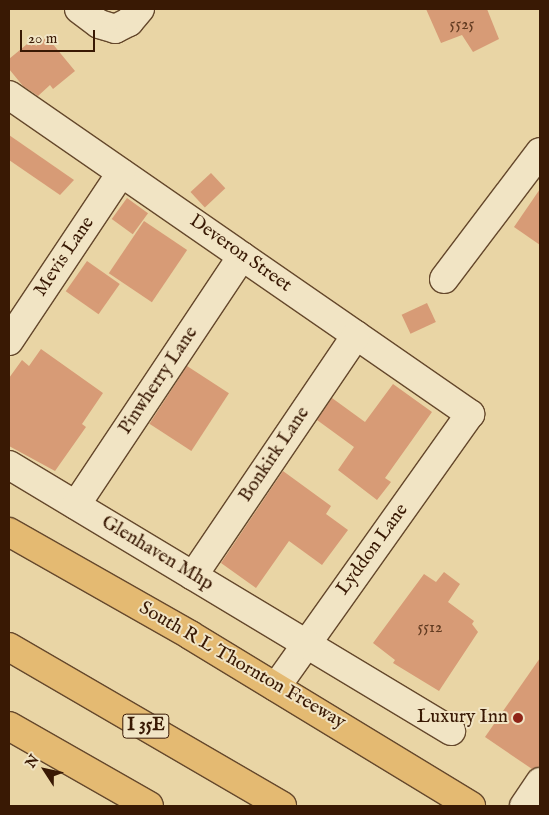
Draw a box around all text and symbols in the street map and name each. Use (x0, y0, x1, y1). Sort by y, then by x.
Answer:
house number: 5525 (450, 15, 474, 35)
scale bar (22, 20, 98, 52)
text: 20 m (28, 29, 57, 48)
street label: Deveron Street (184, 210, 296, 298)
street label: Mevis Lane (30, 213, 100, 301)
street label: Pinwherry Lane (115, 323, 203, 439)
street label: Bonkirk Lane (235, 403, 315, 507)
street label: Lyddon Lane (332, 500, 414, 600)
street label: Glenhaven Mhp (97, 512, 217, 596)
street label: South R L Thornton Freeway (135, 597, 349, 735)
house number: 5512 (417, 618, 443, 638)
place label: Luxury Inn (417, 707, 508, 729)
road number: I 35E (122, 710, 170, 741)
marker: Luxury Inn (512, 712, 524, 724)
north arrow (20, 745, 70, 795)
text: N (22, 751, 44, 772)

